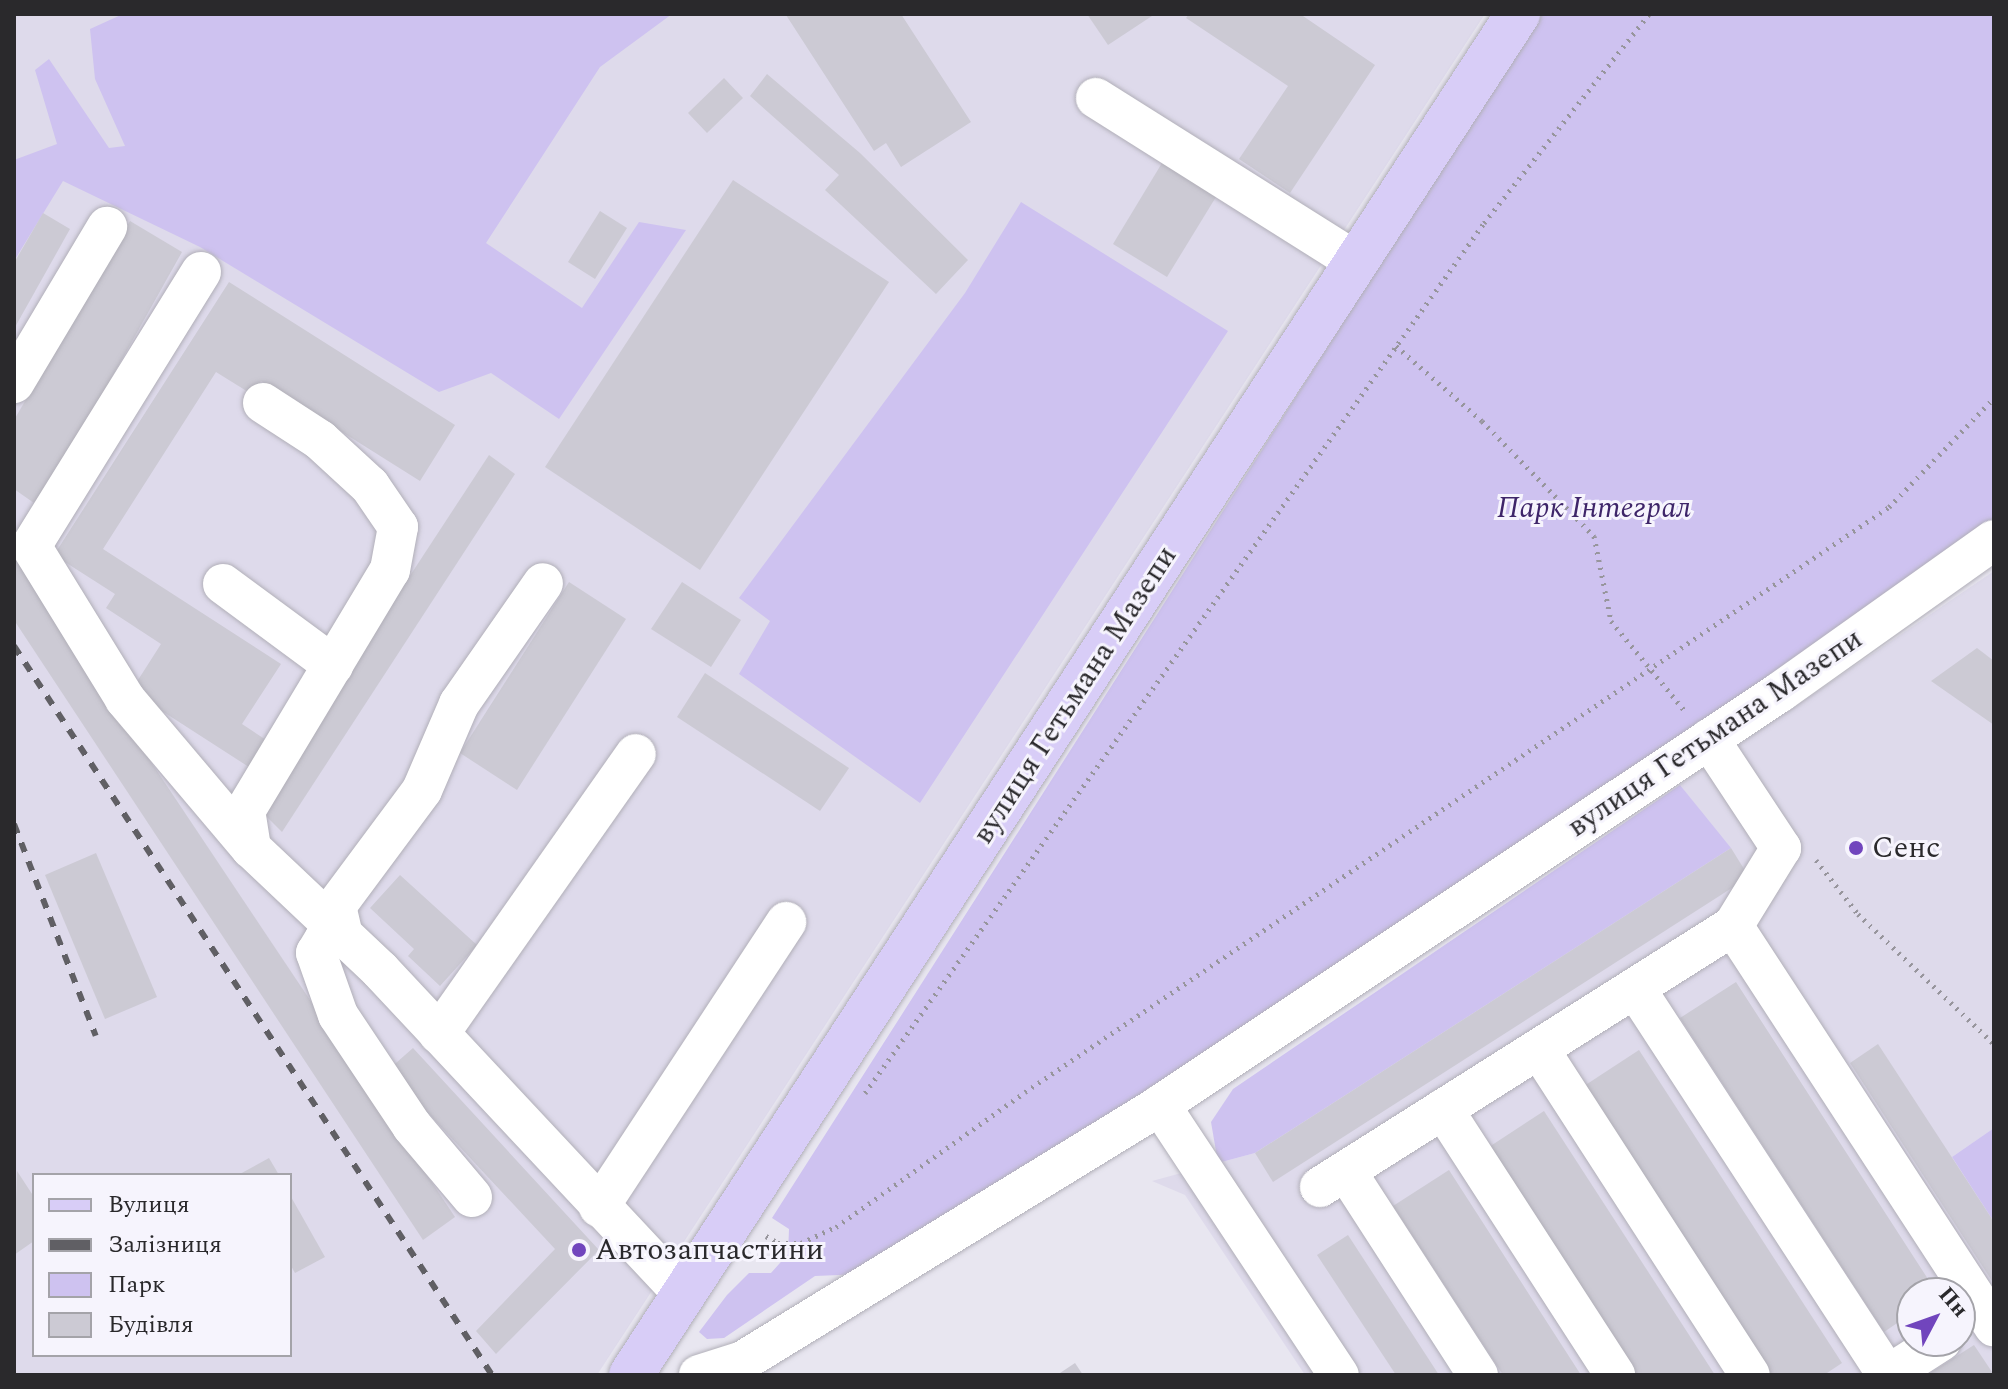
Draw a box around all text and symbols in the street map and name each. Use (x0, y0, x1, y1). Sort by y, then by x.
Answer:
park label: Парк Інтеграл (1497, 490, 1691, 526)
street label: вулиця Гетьмана Мазепи (965, 539, 1185, 851)
street label: вулиця Гетьмана Мазепи (1561, 621, 1869, 845)
place label: Сенс (1872, 830, 1940, 866)
marker: Сенс (1847, 839, 1865, 857)
legend (32, 1173, 292, 1357)
text: Вулиця (108, 1187, 190, 1223)
text: Залізниця (108, 1227, 222, 1263)
place label: Автозапчастини (595, 1232, 824, 1268)
marker: Автозапчастини (570, 1241, 588, 1259)
text: Парк (108, 1267, 165, 1303)
north arrow (1896, 1277, 1976, 1357)
text: Пн (1930, 1279, 1976, 1325)
text: Будівля (108, 1307, 194, 1343)

